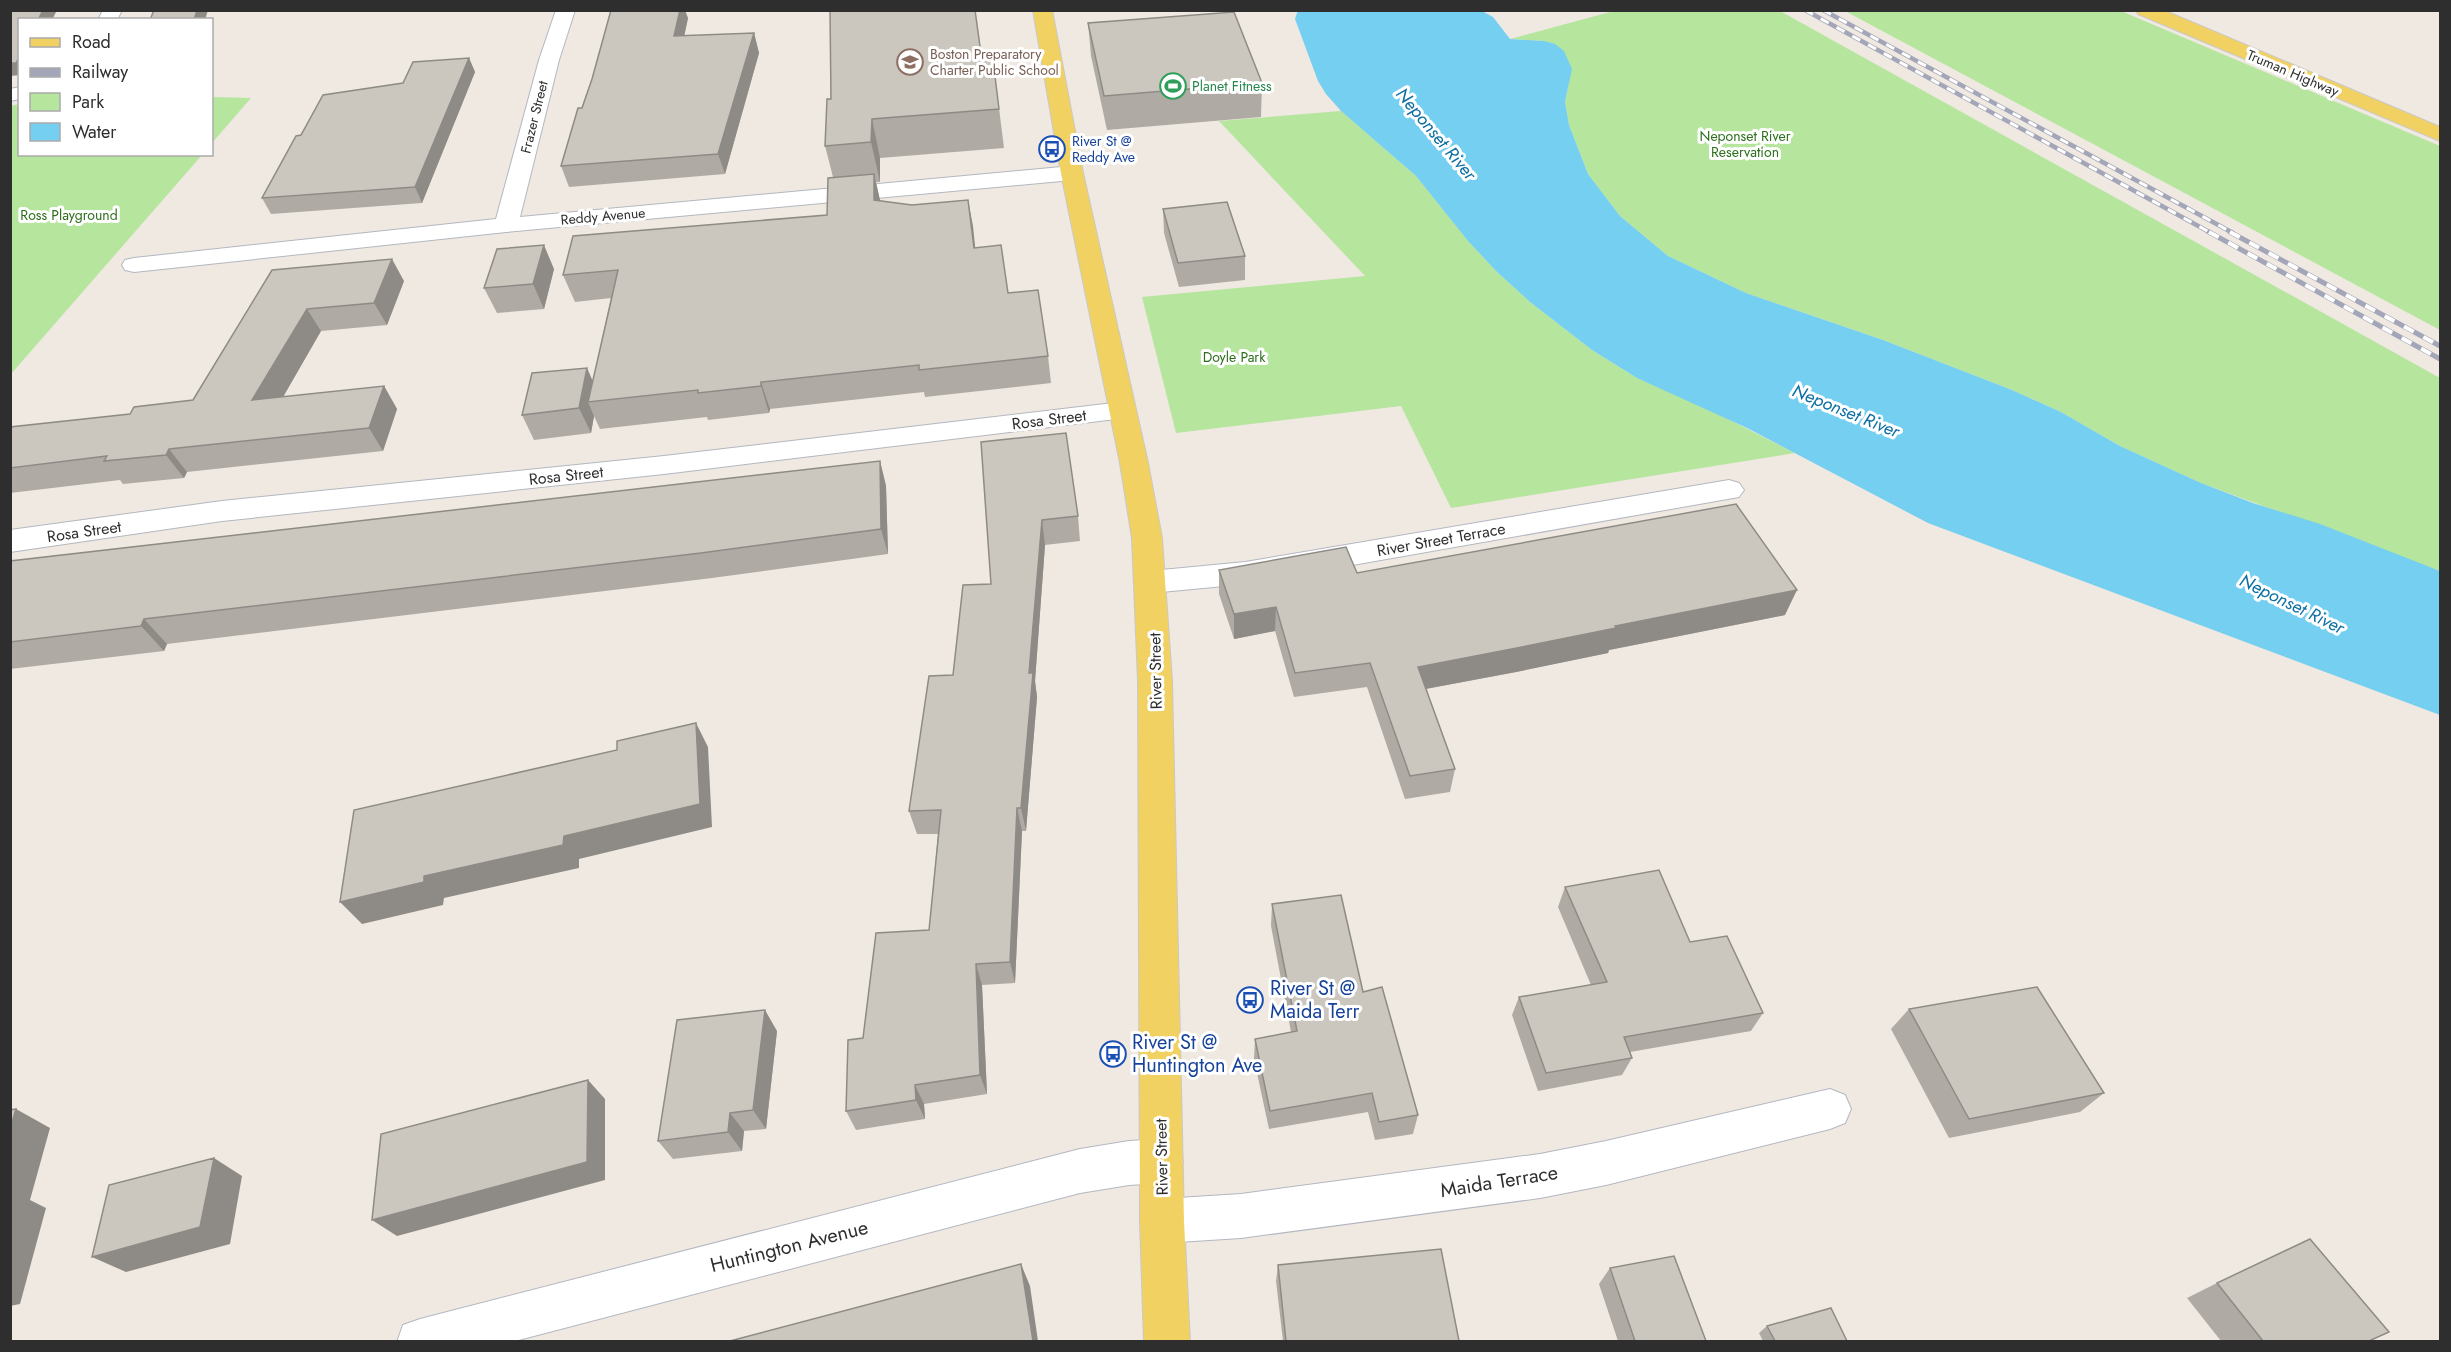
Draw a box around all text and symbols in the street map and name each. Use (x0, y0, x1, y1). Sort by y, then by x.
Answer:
legend (18, 18, 213, 156)
text: Road (72, 29, 111, 55)
place label: Boston Preparatory Charter Public School (930, 44, 1059, 80)
street label: Truman Highway (2244, 45, 2343, 102)
school or university icon: Boston Preparatory Charter Public School (895, 47, 925, 77)
text: Railway (72, 59, 128, 85)
sports icon: Planet Fitness (1158, 71, 1188, 101)
place label: Planet Fitness (1192, 76, 1272, 96)
street label: Frazer Street (515, 78, 553, 155)
water label: Neponset River (1390, 82, 1483, 187)
text: Park (72, 89, 104, 115)
text: Water (72, 119, 117, 145)
park label: Neponset River Reservation (1700, 126, 1791, 162)
place label: River St @ Reddy Ave (1072, 131, 1135, 167)
bus stop icon: River St @ Reddy Ave (1037, 134, 1067, 164)
street label: Reddy Avenue (560, 202, 646, 230)
park label: Ross Playground (20, 205, 118, 225)
park label: Doyle Park (1203, 347, 1266, 367)
water label: Neponset River (1788, 378, 1904, 445)
street label: Rosa Street (1011, 404, 1088, 435)
street label: Rosa Street (528, 460, 605, 491)
street label: Rosa Street (45, 515, 123, 548)
street label: River Street Terrace (1375, 517, 1507, 562)
water label: Neponset River (2235, 567, 2350, 641)
street label: River Street (1143, 632, 1168, 709)
place label: River St @ Maida Terr (1270, 974, 1360, 1026)
bus stop icon: River St @ Maida Terr (1235, 985, 1265, 1015)
place label: River St @ Huntington Ave (1132, 1028, 1262, 1080)
bus stop icon: River St @ Huntington Ave (1098, 1039, 1128, 1069)
street label: River Street (1149, 1118, 1174, 1195)
street label: Maida Terrace (1438, 1158, 1560, 1205)
street label: Huntington Avenue (707, 1213, 871, 1280)

